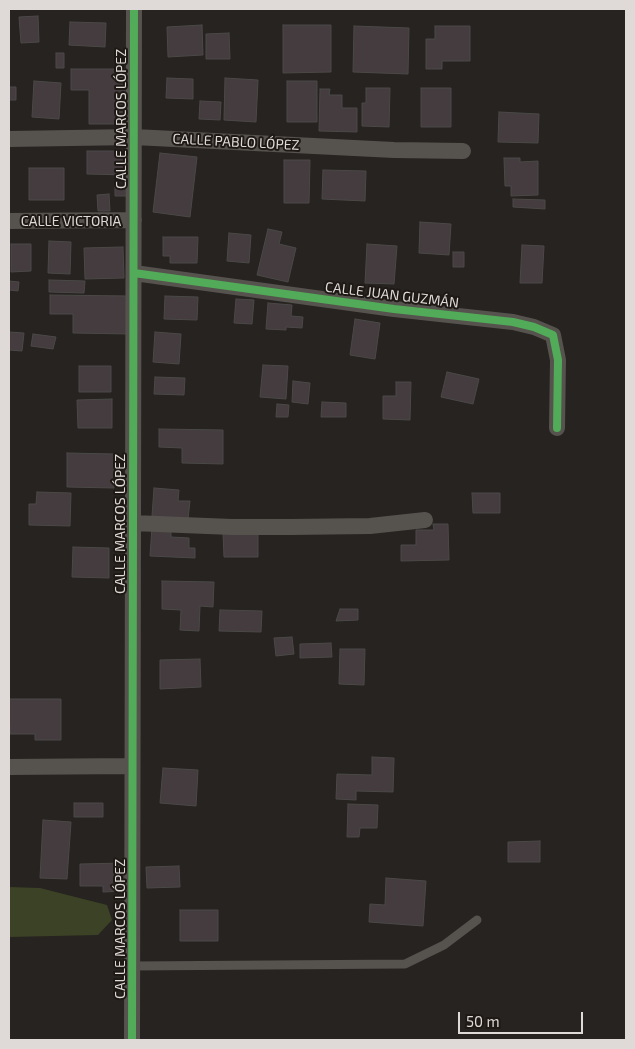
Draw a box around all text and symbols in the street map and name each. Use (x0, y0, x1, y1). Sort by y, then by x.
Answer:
street label: CALLE MARCOS LÓPEZ (113, 49, 129, 189)
street label: CALLE PABLO LÓPEZ (172, 130, 300, 154)
street label: CALLE VICTORIA (21, 213, 121, 229)
street label: CALLE JUAN GUZMÁN (324, 278, 460, 312)
street label: CALLE MARCOS LÓPEZ (112, 454, 128, 594)
street label: CALLE MARCOS LÓPEZ (112, 859, 128, 999)
scale bar (460, 1002, 585, 1034)
text: 50 m (466, 1012, 500, 1030)

